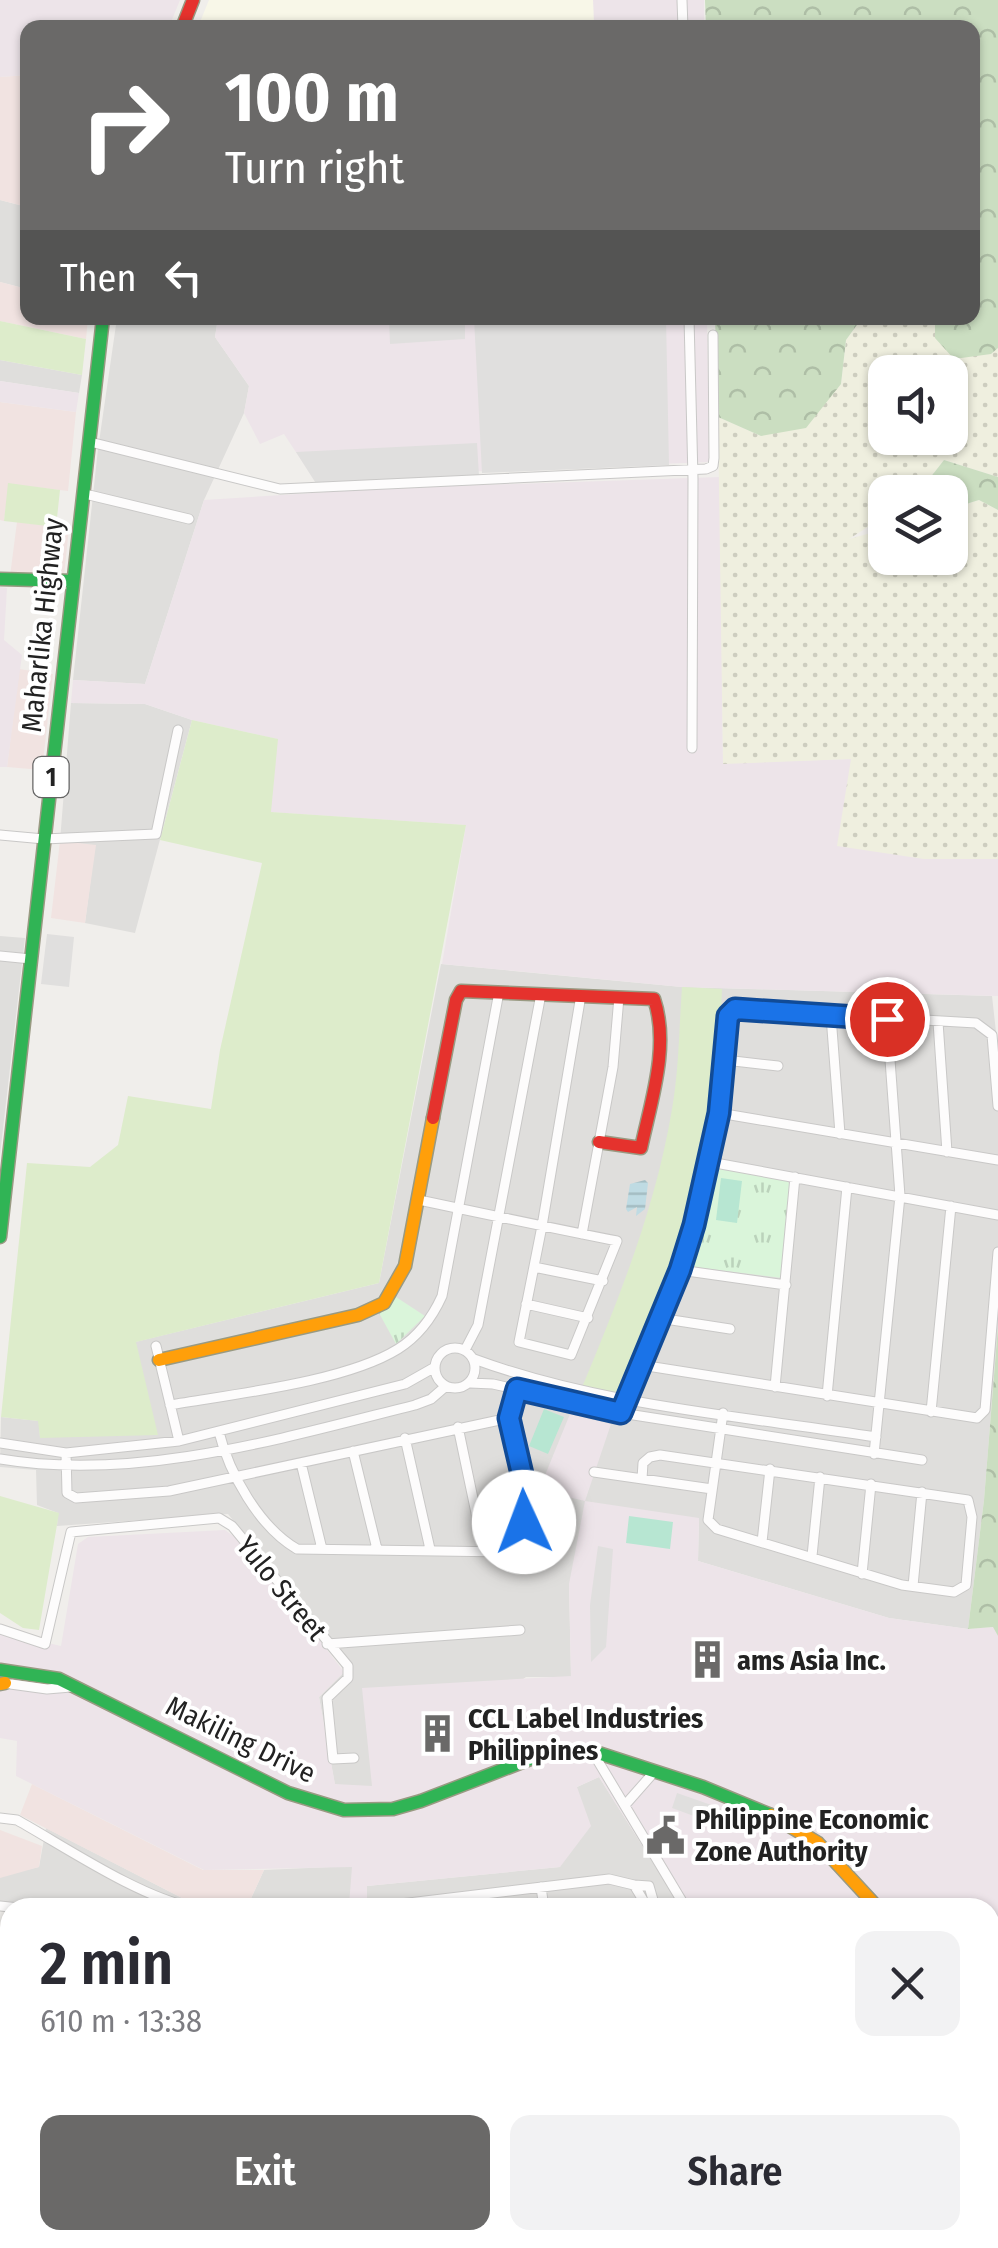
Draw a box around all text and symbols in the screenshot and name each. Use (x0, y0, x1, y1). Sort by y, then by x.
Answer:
text: 100 m (225, 56, 399, 140)
icon: right (60, 60, 190, 190)
text: Turn right (225, 141, 404, 195)
icon: left (156, 250, 211, 305)
text: Then (60, 255, 136, 301)
map controls (868, 355, 968, 575)
button: sound (868, 355, 968, 455)
button: layers (868, 475, 968, 575)
street label: Maharlika Highway (15, 516, 70, 734)
road number: 1 (34, 757, 68, 797)
pin (845, 977, 930, 1062)
icon: arrive (860, 992, 915, 1047)
position arrow (472, 1470, 576, 1574)
street label: Yulo Street (230, 1529, 334, 1648)
building icon: ams Asia Inc. (686, 1639, 728, 1681)
place label: ams Asia Inc. (737, 1644, 886, 1677)
street label: Makiling Drive (161, 1689, 321, 1790)
place label: CCL Label Industries Philippines (468, 1702, 703, 1767)
building icon: CCL Label Industries Philippines (417, 1713, 459, 1755)
place label: Philippine Economic Zone Authority (695, 1803, 929, 1868)
public building icon: Philippine Economic Zone Authority (644, 1814, 686, 1856)
text: 2 min (40, 1928, 173, 2000)
button: close (855, 1931, 960, 2036)
text: 610 m · 13:38 (40, 2002, 202, 2040)
button: Exit (40, 2115, 490, 2230)
button: Share (510, 2115, 960, 2230)

